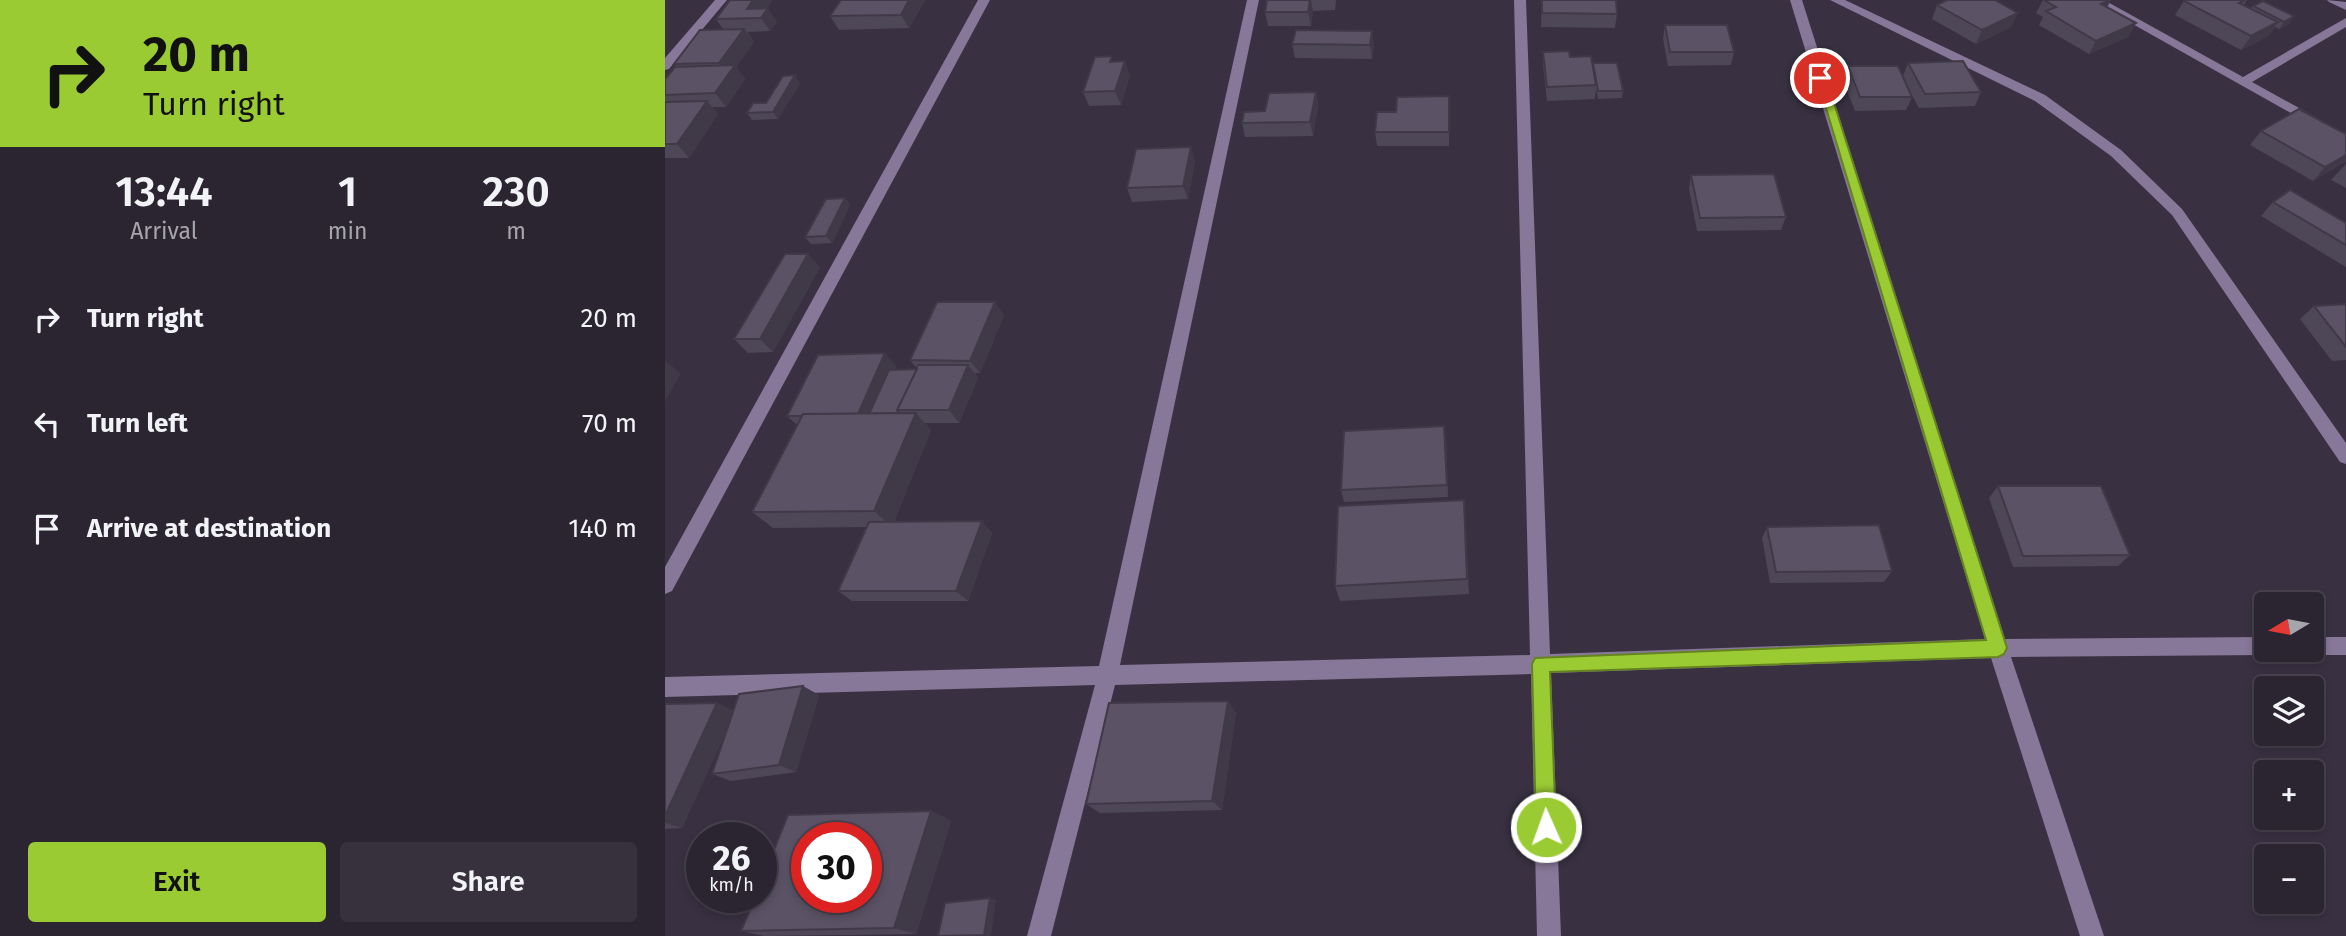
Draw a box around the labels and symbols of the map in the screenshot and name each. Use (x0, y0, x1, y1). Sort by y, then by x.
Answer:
pin (1790, 48, 1850, 108)
north arrow (2254, 592, 2324, 662)
position arrow (1509, 790, 1583, 864)
speed limit sign: 30 (791, 822, 882, 913)

